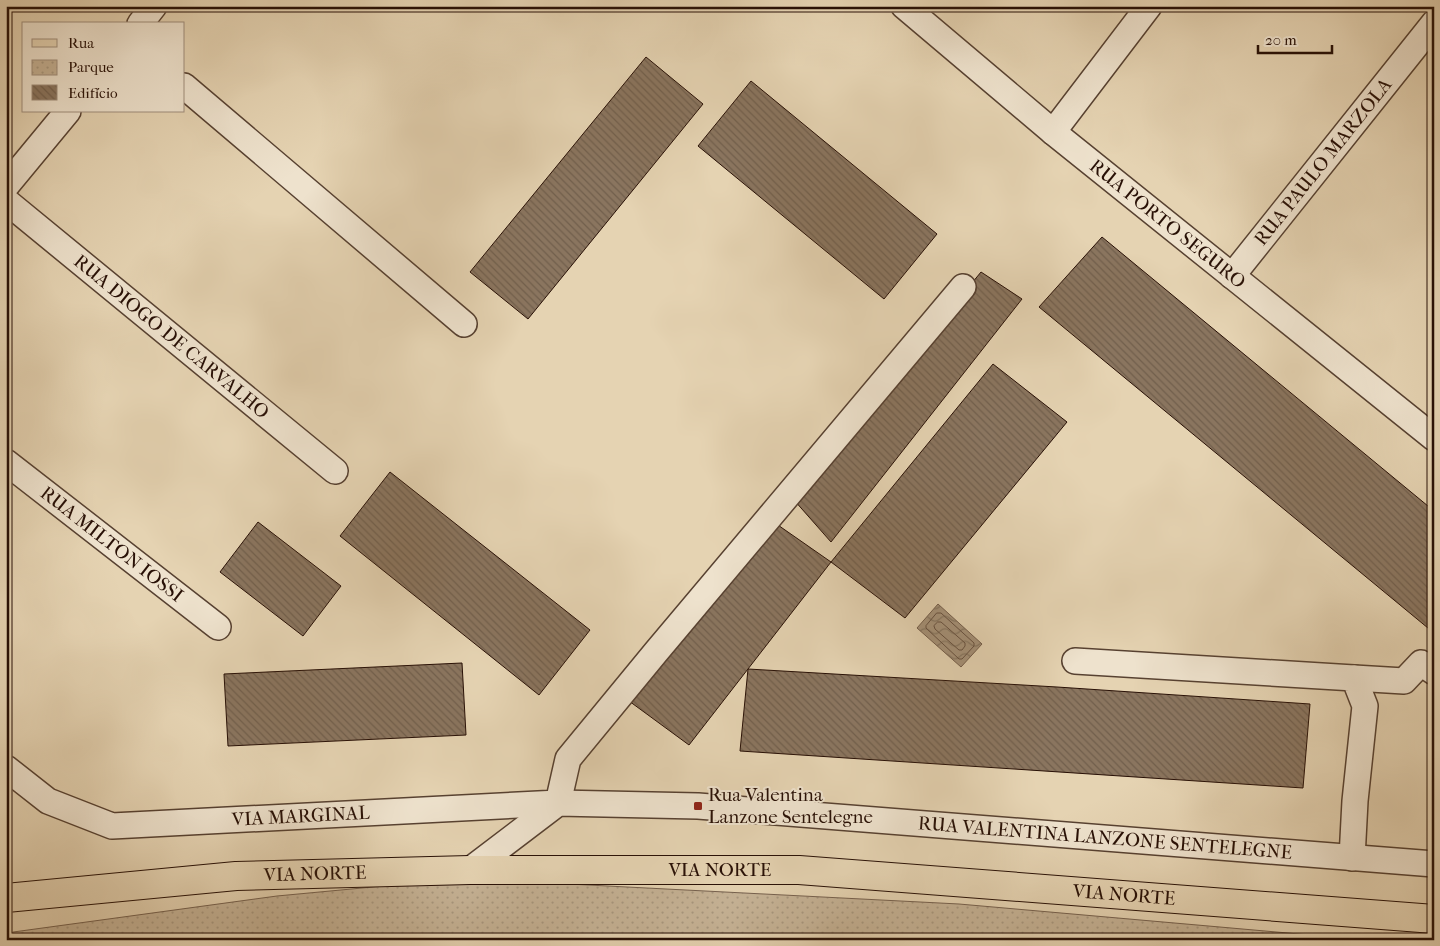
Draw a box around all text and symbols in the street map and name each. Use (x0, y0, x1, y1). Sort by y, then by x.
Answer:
legend (22, 22, 185, 112)
scale bar (1258, 22, 1331, 54)
text: 20 m (1265, 31, 1297, 49)
text: Rua (68, 34, 95, 52)
text: Parque (68, 58, 114, 76)
street label: RUA PAULO MARZOLA (1250, 73, 1397, 250)
text: Edifício (68, 84, 118, 102)
street label: RUA PORTO SEGURO (1085, 155, 1250, 293)
street label: RUA DIOGO DE CARVALHO (69, 250, 274, 423)
street label: RUA MILTON IOSSI (36, 482, 188, 607)
place label: Rua Valentina Lanzone Sentelegne (708, 784, 873, 828)
marker: Rua Valentina Lanzone Sentelegne (692, 800, 704, 812)
street label: VIA MARGINAL (230, 802, 371, 831)
street label: RUA VALENTINA LANZONE SENTELEGNE (917, 812, 1293, 864)
street label: VIA NORTE (667, 859, 772, 881)
street label: VIA NORTE (262, 862, 367, 886)
street label: VIA NORTE (1071, 880, 1176, 910)

